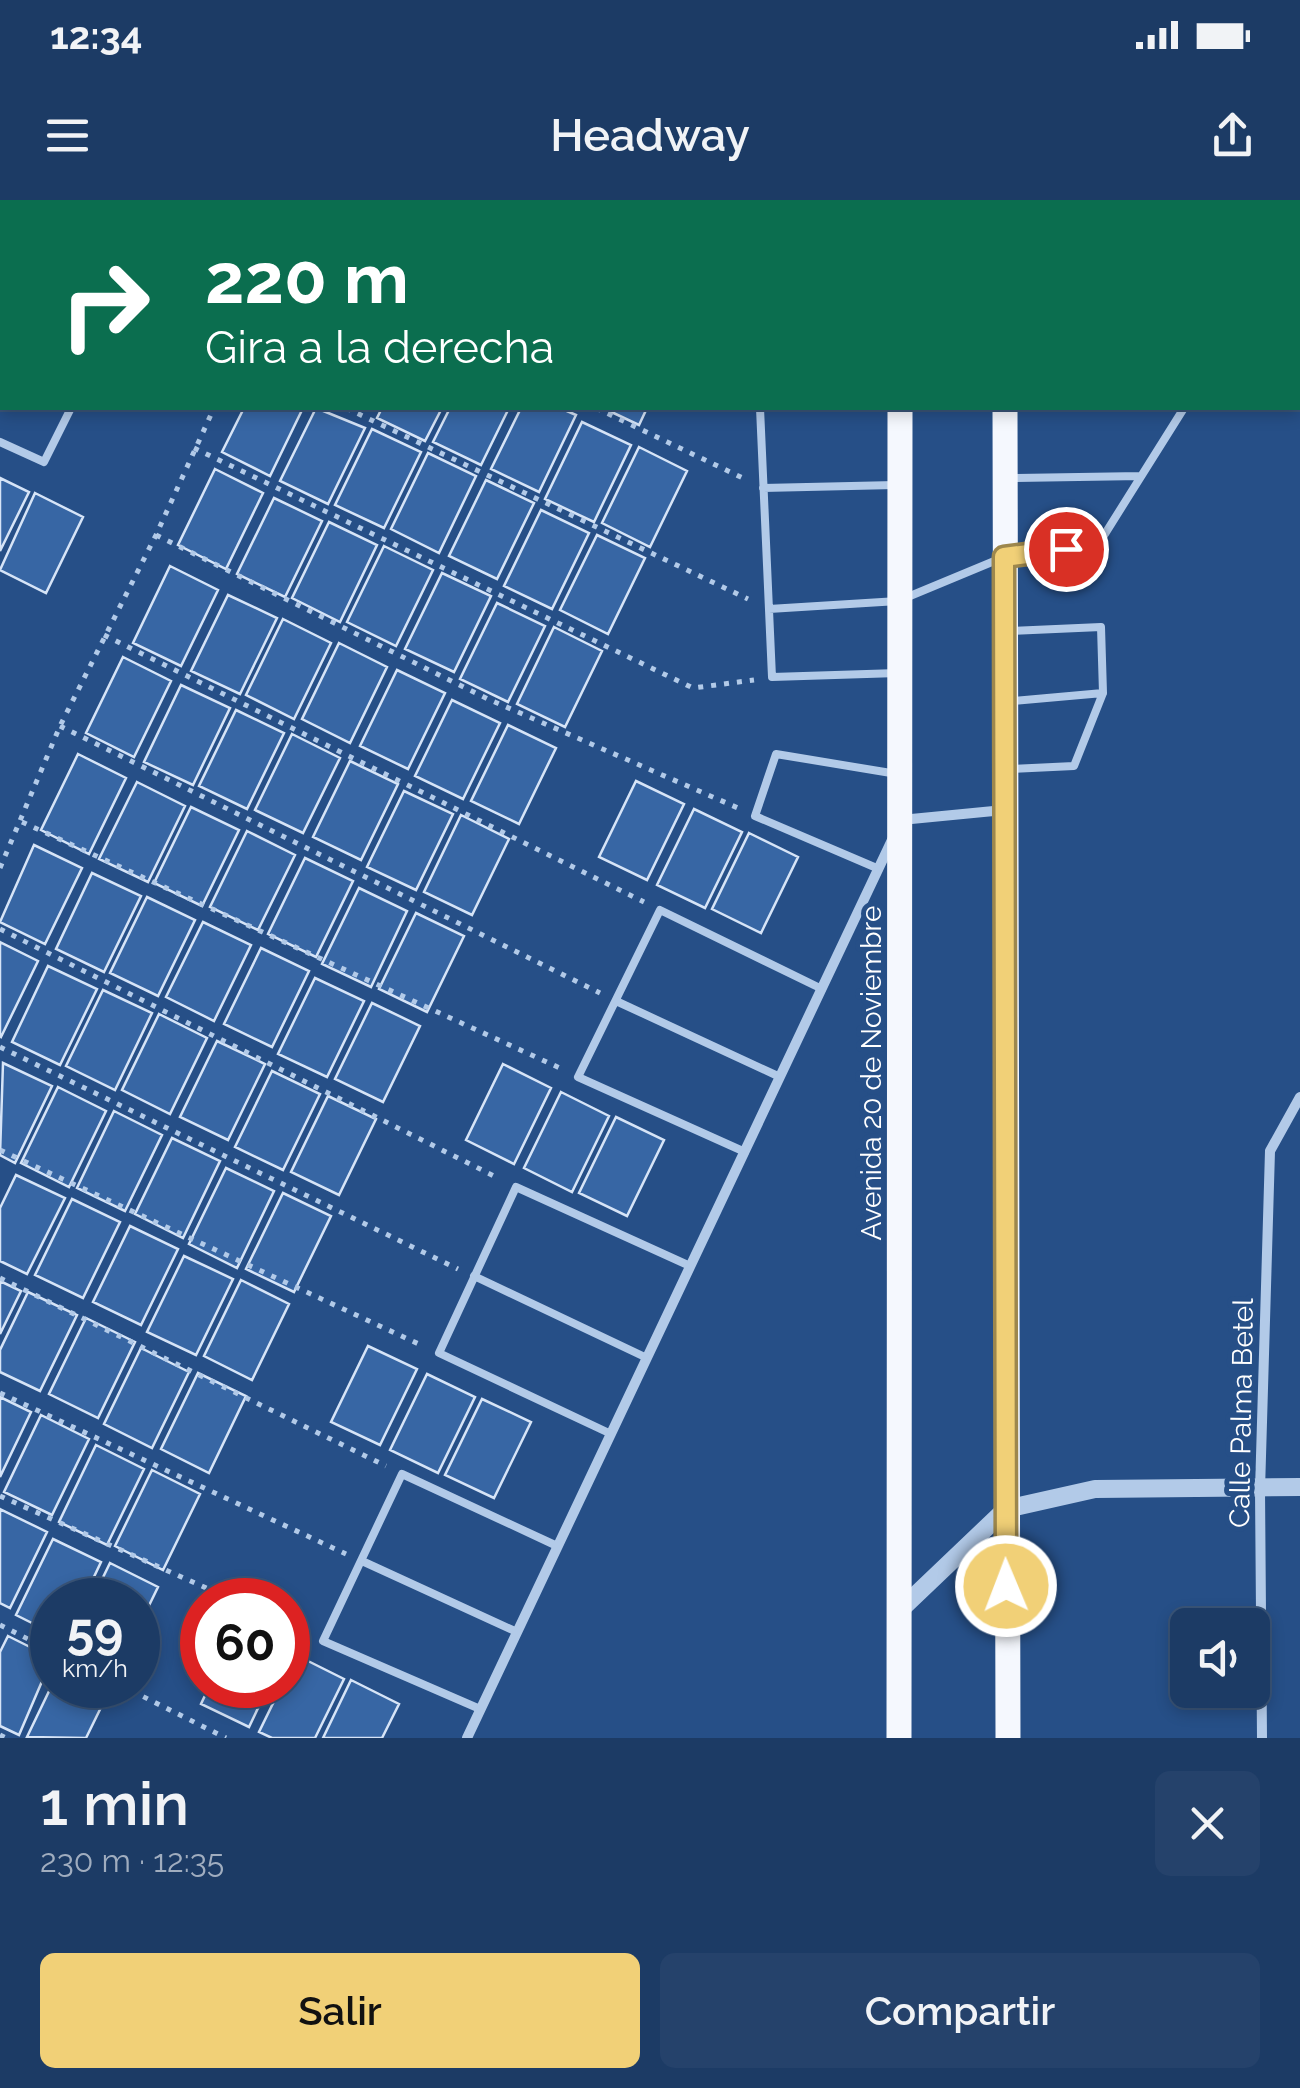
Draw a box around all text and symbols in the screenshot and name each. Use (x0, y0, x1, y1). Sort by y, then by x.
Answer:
text: 12:34 (50, 13, 143, 58)
icon: menu (40, 108, 95, 163)
icon: share (1205, 108, 1260, 163)
text: Headway (550, 109, 750, 162)
text: 220 m (205, 237, 409, 319)
icon: right (40, 240, 170, 370)
text: Gira a la derecha (205, 321, 554, 374)
pin (1024, 507, 1109, 592)
icon: arrive (1039, 522, 1094, 577)
street label: Avenida 20 de Noviembre (855, 906, 888, 1240)
street label: Calle Palma Betel (1223, 1298, 1260, 1528)
position arrow (954, 1534, 1058, 1638)
speed limit sign: 60 (180, 1578, 310, 1708)
text: 59 (66, 1601, 124, 1660)
map controls (1170, 1608, 1270, 1708)
button: sound (1170, 1608, 1270, 1708)
text: km/h (62, 1653, 128, 1683)
text: 1 min (40, 1769, 189, 1839)
button: close (1155, 1771, 1260, 1876)
text: 230 m · 12:35 (40, 1842, 224, 1879)
button: Salir (40, 1953, 640, 2068)
button: Compartir (660, 1953, 1260, 2068)

